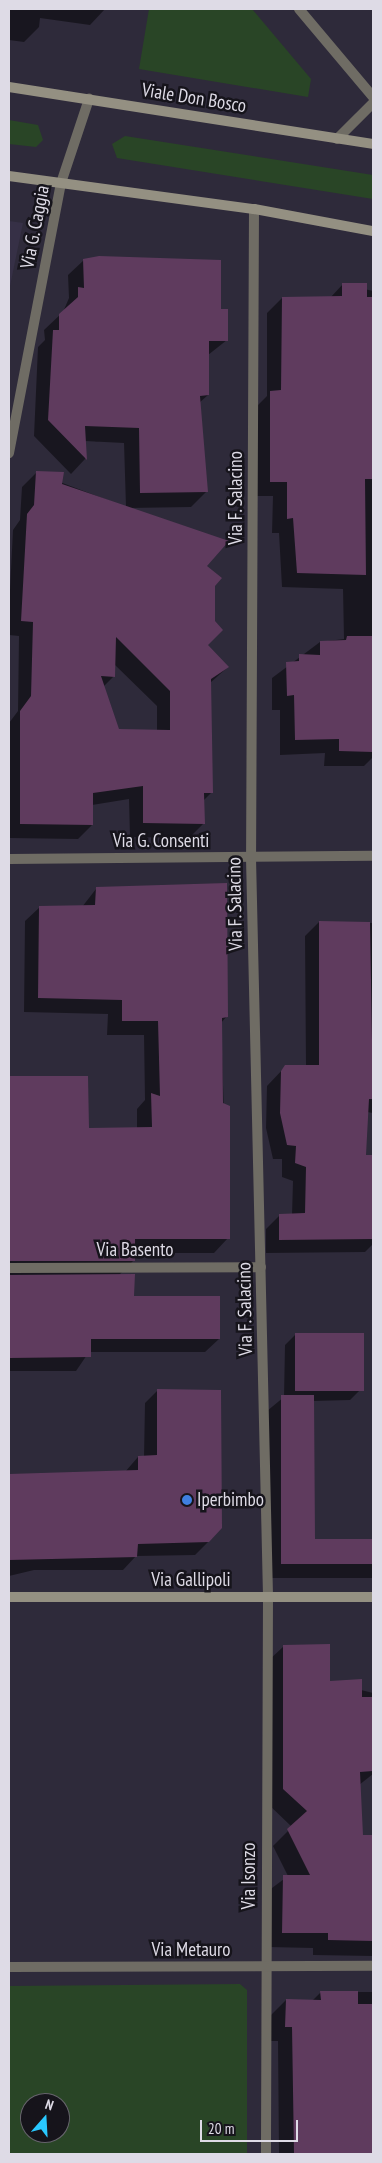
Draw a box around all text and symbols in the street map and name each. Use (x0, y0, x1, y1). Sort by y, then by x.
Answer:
street label: Viale Don Bosco (140, 78, 248, 118)
street label: Via G. Caggia (16, 183, 54, 271)
street label: Via F. Salacino (225, 451, 247, 545)
street label: Via G. Consenti (112, 830, 210, 852)
street label: Via F. Salacino (223, 856, 247, 952)
street label: Via Basento (97, 1239, 173, 1261)
street label: Via F. Salacino (233, 1261, 257, 1357)
place label: Iperbimbo (197, 1489, 264, 1511)
marker: Iperbimbo (181, 1494, 193, 1506)
street label: Via Gallipoli (151, 1569, 231, 1591)
street label: Via Isonzo (238, 1843, 260, 1909)
street label: Via Metauro (152, 1939, 230, 1961)
north arrow (20, 2093, 70, 2143)
text: N (43, 2095, 56, 2115)
scale bar (202, 2110, 300, 2142)
text: 20 m (208, 2119, 234, 2138)

